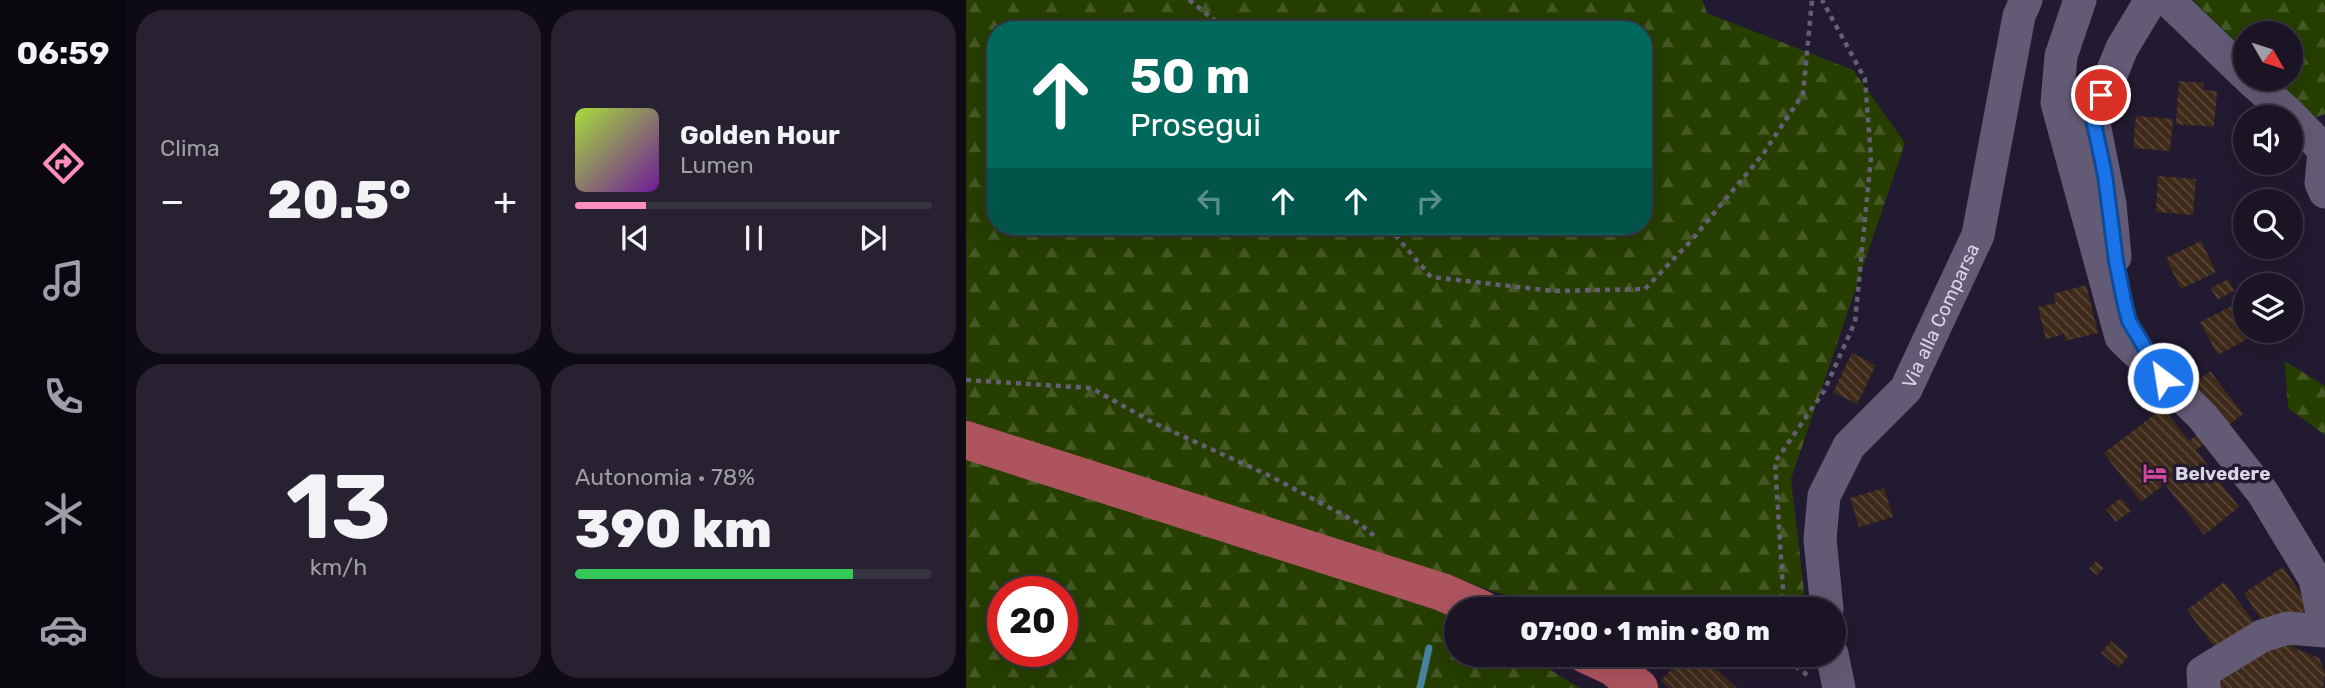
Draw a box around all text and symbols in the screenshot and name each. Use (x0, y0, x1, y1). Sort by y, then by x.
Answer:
north arrow (2233, 21, 2303, 91)
map controls (2233, 21, 2303, 343)
text: 06:59 (16, 34, 110, 72)
text: 50 m (1130, 47, 1250, 105)
icon: ahead (1015, 49, 1106, 140)
pin (2071, 65, 2131, 125)
icon: arrive (2082, 76, 2120, 114)
button: sound (2233, 105, 2303, 175)
text: Prosegui (1130, 106, 1261, 144)
text: Golden Hour (680, 120, 840, 151)
text: Clima (160, 134, 220, 162)
icon: directions (39, 139, 88, 188)
text: Lumen (680, 151, 754, 179)
text: 20.5° (267, 169, 411, 231)
text: − (160, 178, 185, 224)
text: + (493, 178, 517, 224)
icon: left (1191, 182, 1229, 220)
icon: ahead (1264, 182, 1302, 220)
icon: ahead (1337, 182, 1375, 220)
icon: right (1410, 182, 1448, 220)
button: search (2233, 189, 2303, 259)
icon: previous (616, 219, 654, 257)
icon: pause (735, 219, 773, 257)
icon: next (854, 219, 892, 257)
street label: Via alla Comparsa (1897, 240, 1984, 392)
icon: music (39, 256, 88, 305)
button: layers (2233, 273, 2303, 343)
position arrow (2126, 341, 2200, 415)
icon: phone (39, 372, 88, 421)
text: 13 (286, 453, 391, 561)
hotel icon: Belvedere (2141, 459, 2169, 487)
place label: Belvedere (2175, 462, 2270, 485)
text: Autonomia · 78% (575, 463, 755, 491)
icon: climate (39, 489, 88, 538)
text: 390 km (575, 498, 772, 560)
text: km/h (310, 553, 367, 581)
speed limit sign: 20 (987, 576, 1078, 667)
icon: car (39, 605, 88, 654)
text: 07:00 · 1 min · 80 m (1520, 616, 1770, 647)

